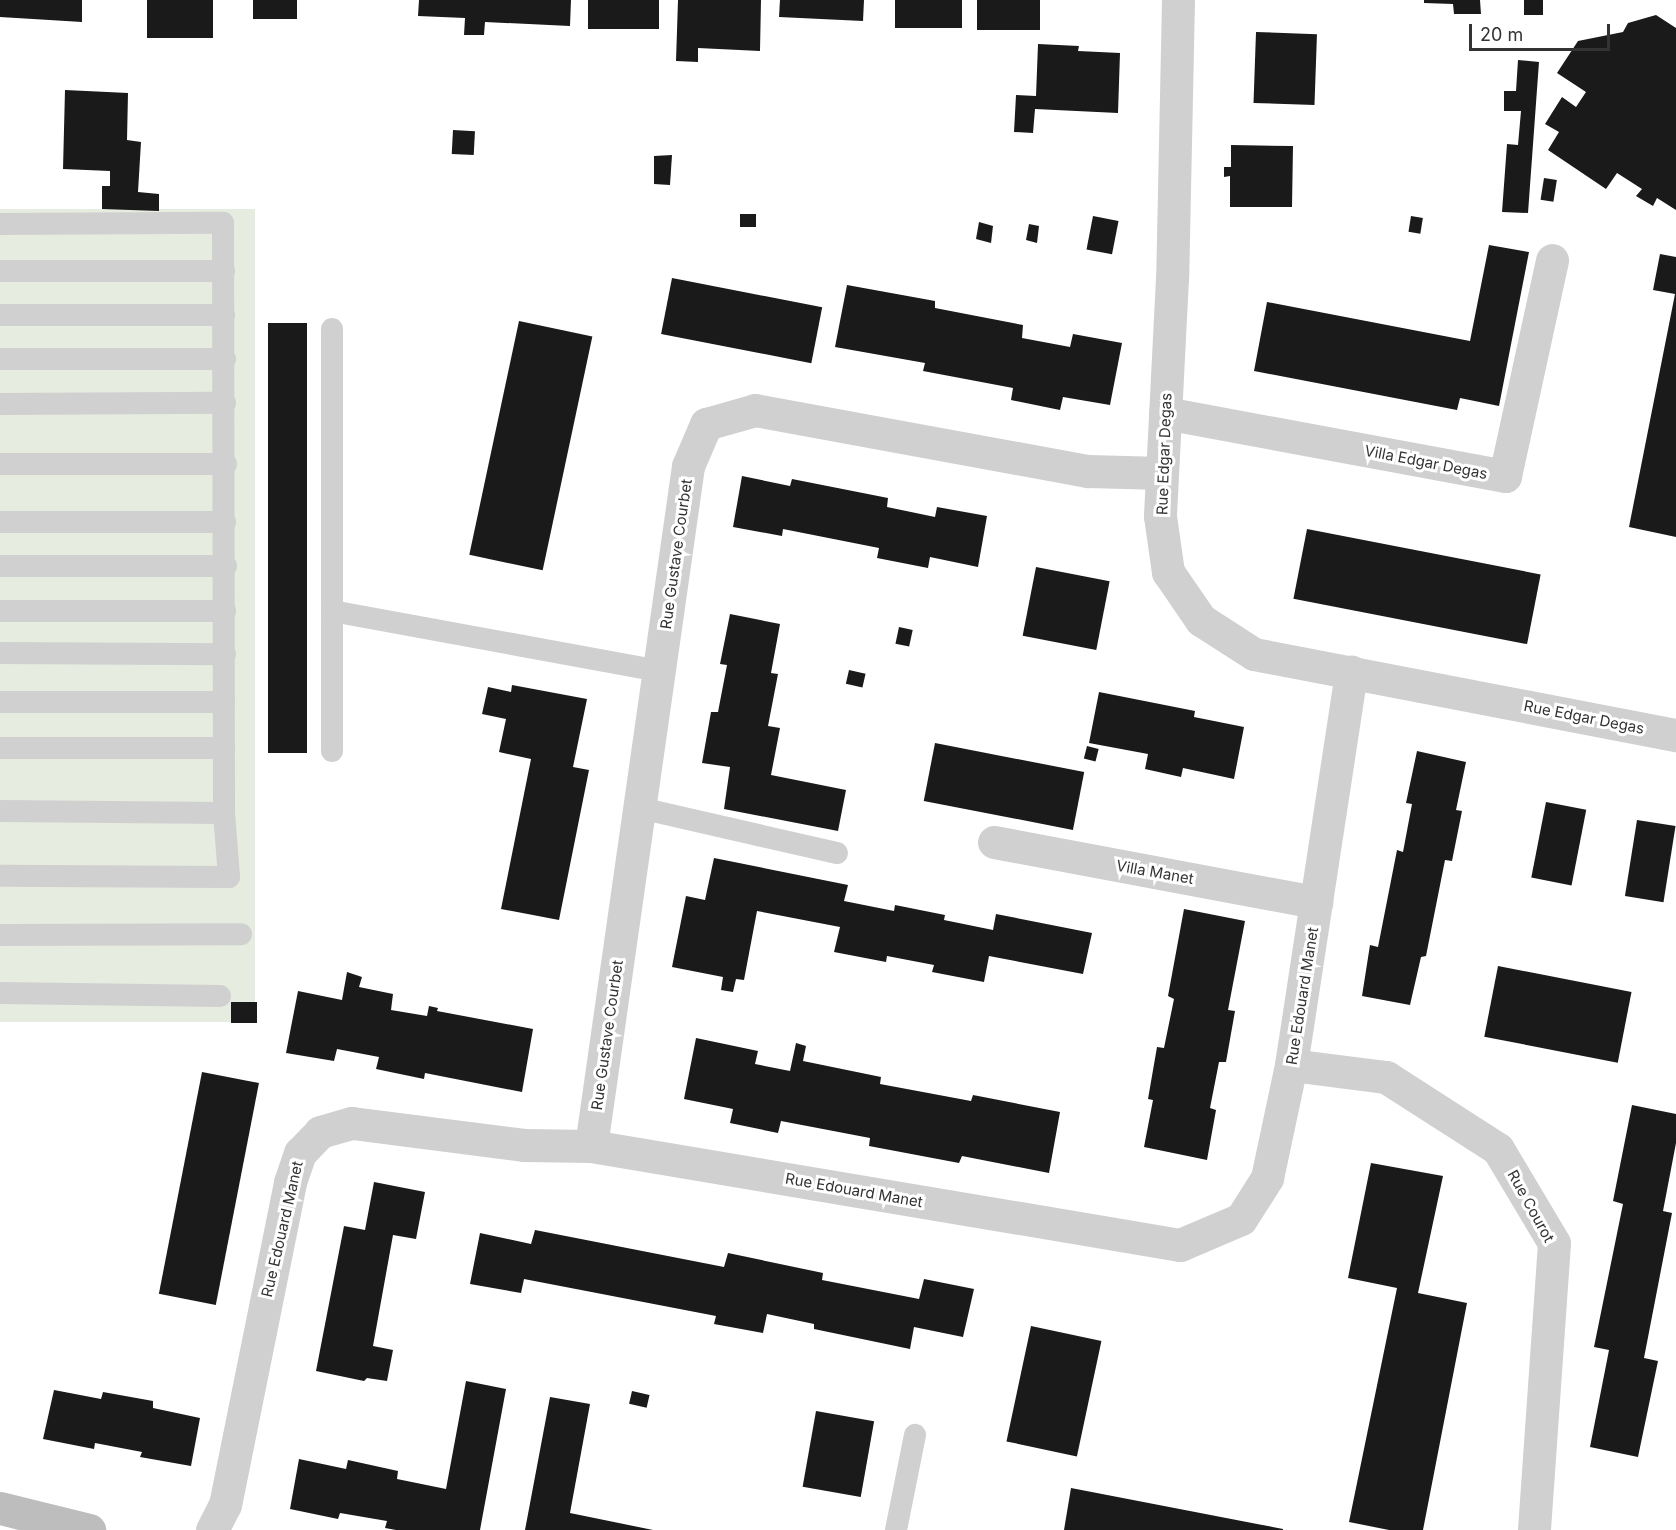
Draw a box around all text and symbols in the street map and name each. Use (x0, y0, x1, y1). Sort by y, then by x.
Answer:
scale bar (1472, 12, 1613, 50)
text: 20 m (1480, 24, 1523, 45)
street label: Rue Edgar Degas (1153, 393, 1175, 515)
street label: Villa Edgar Degas (1363, 441, 1489, 483)
street label: Rue Gustave Courbet (657, 478, 695, 630)
street label: Rue Edgar Degas (1522, 696, 1646, 738)
street label: Villa Manet (1115, 856, 1195, 888)
street label: Rue Edouard Manet (1282, 926, 1322, 1066)
street label: Rue Gustave Courbet (588, 959, 626, 1111)
street label: Rue Edouard Manet (258, 1159, 306, 1299)
street label: Rue Courot (1504, 1167, 1558, 1245)
street label: Rue Edouard Manet (784, 1169, 924, 1211)

